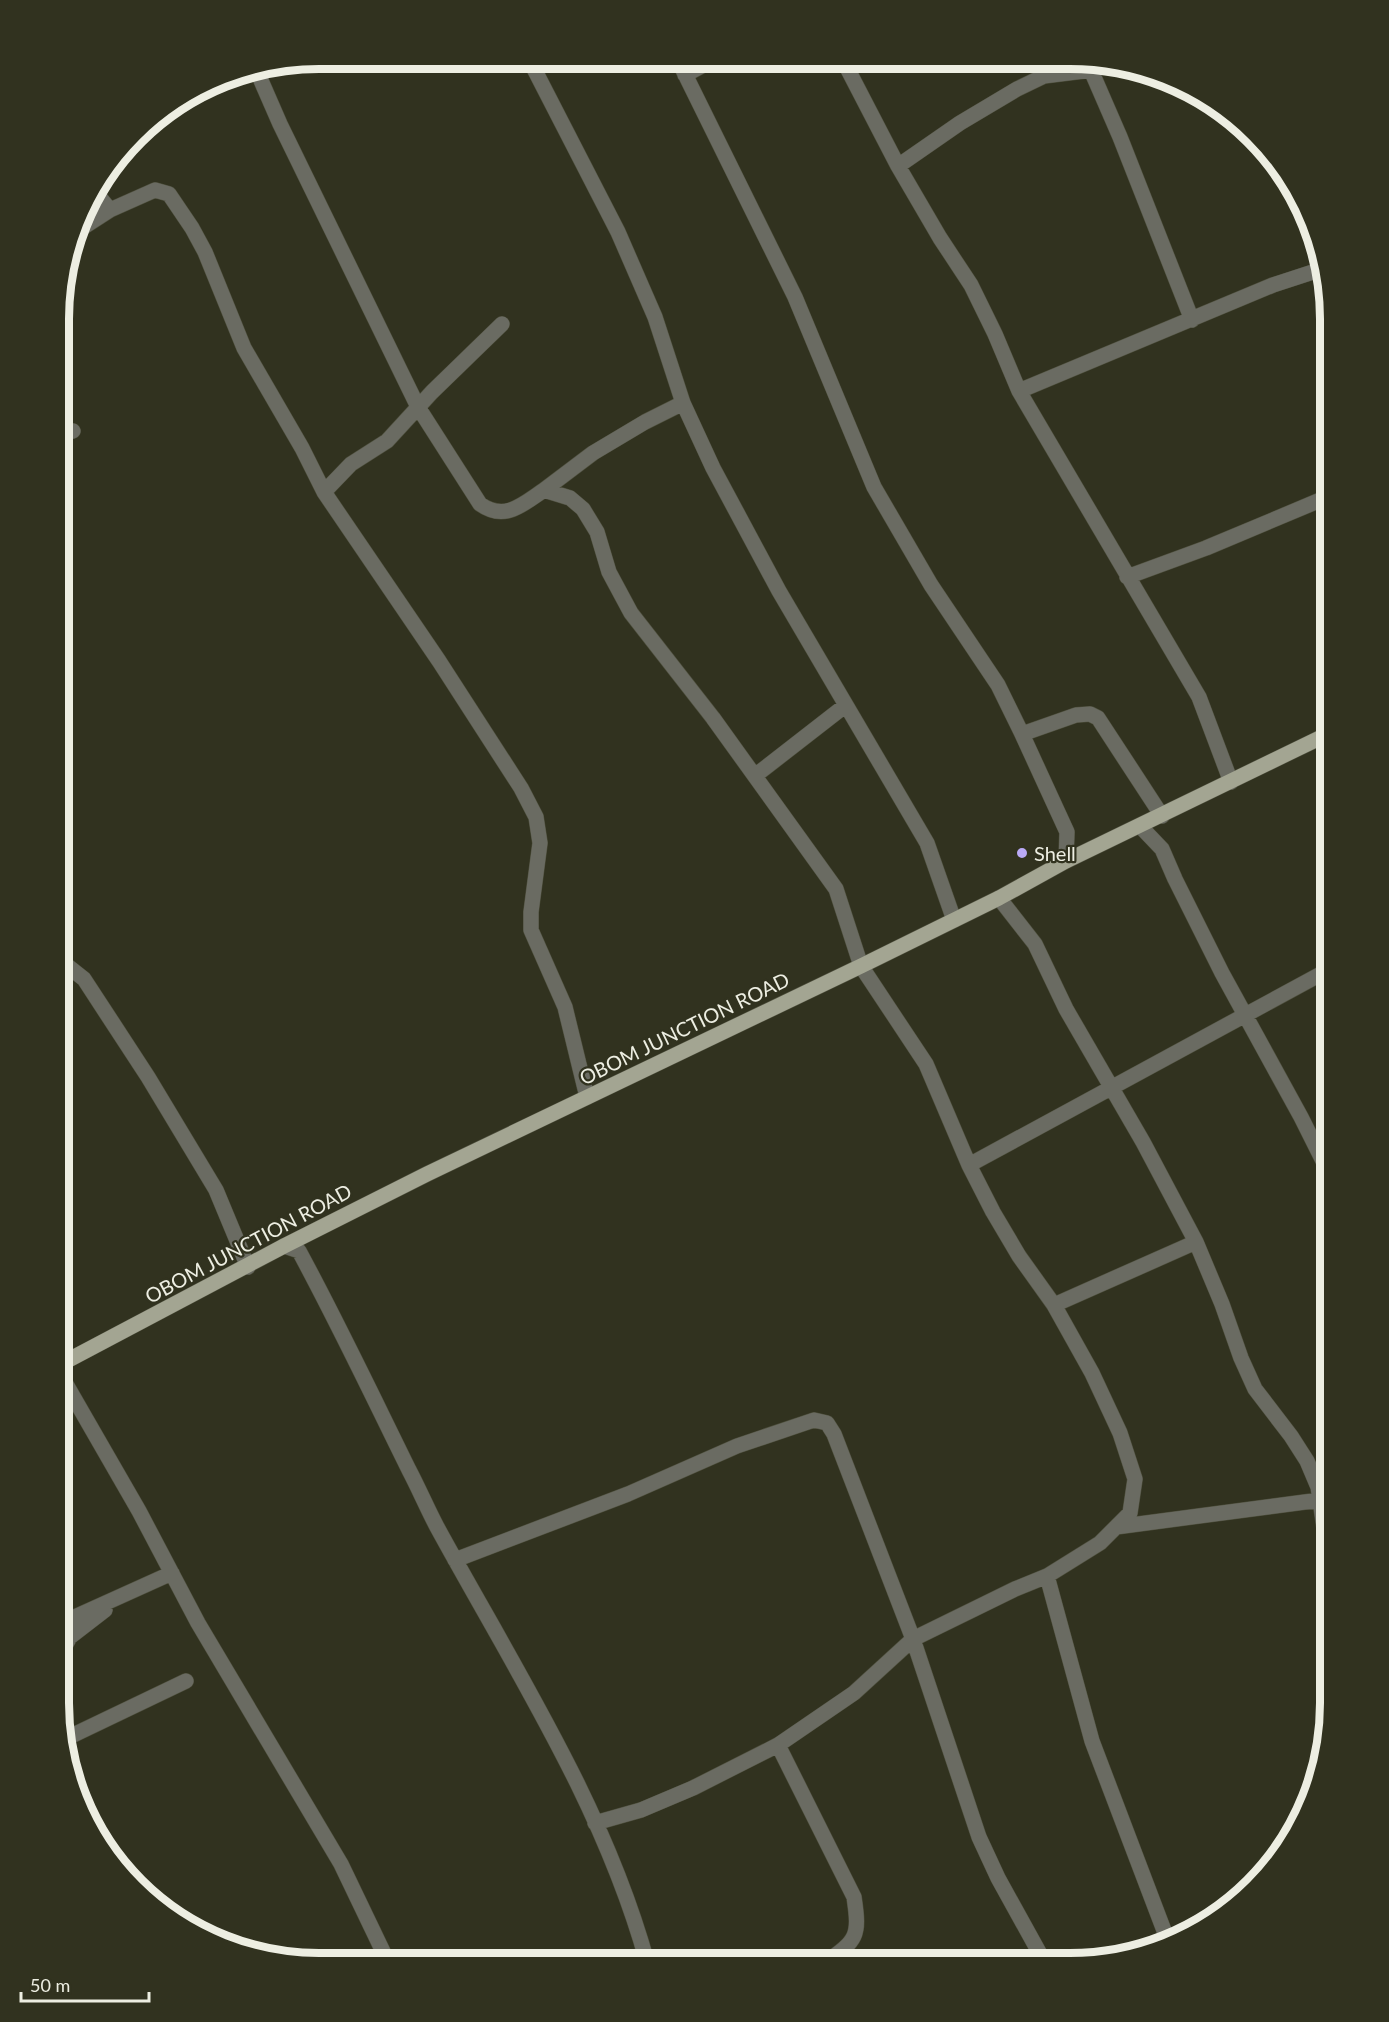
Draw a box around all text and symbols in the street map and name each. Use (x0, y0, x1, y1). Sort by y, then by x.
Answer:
place label: Shell (1034, 841, 1076, 865)
marker: Shell (1015, 846, 1029, 860)
street label: OBOM JUNCTION ROAD (575, 967, 793, 1089)
street label: OBOM JUNCTION ROAD (141, 1178, 355, 1308)
scale bar (21, 1965, 148, 2003)
text: 50 m (30, 1974, 70, 1996)

